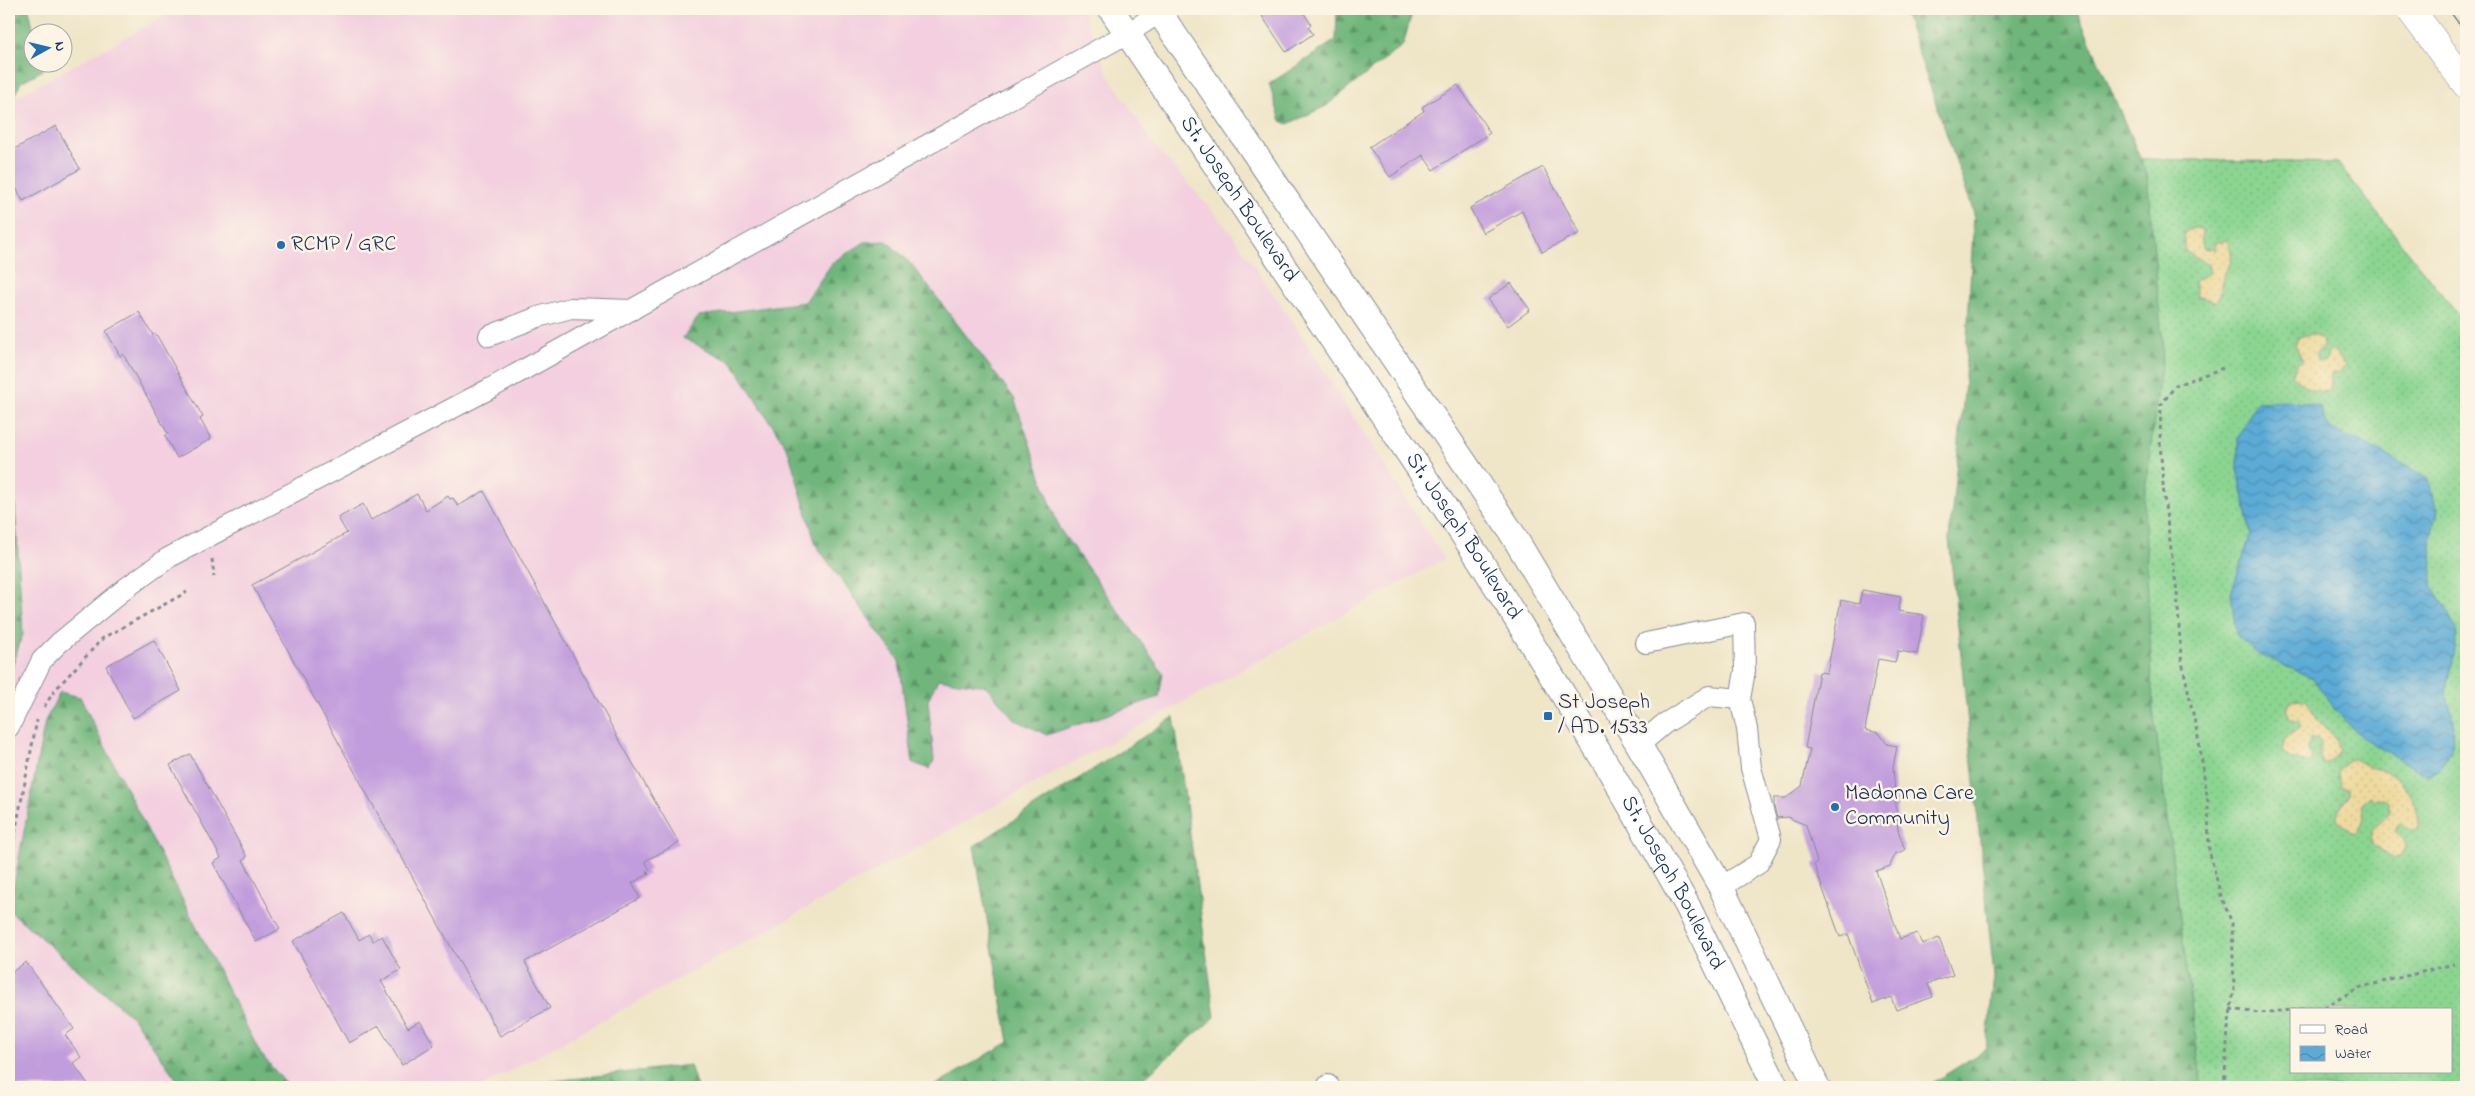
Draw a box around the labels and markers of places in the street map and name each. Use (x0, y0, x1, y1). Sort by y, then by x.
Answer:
place label: RCMP / GRC (291, 229, 396, 261)
marker: RCMP / GRC (275, 239, 287, 251)
place label: St Joseph / AD. 1533 (1558, 687, 1650, 744)
marker: St Joseph / AD. 1533 (1542, 710, 1554, 722)
place label: Madonna Care Community (1845, 778, 1974, 836)
marker: Madonna Care Community (1829, 801, 1841, 813)

